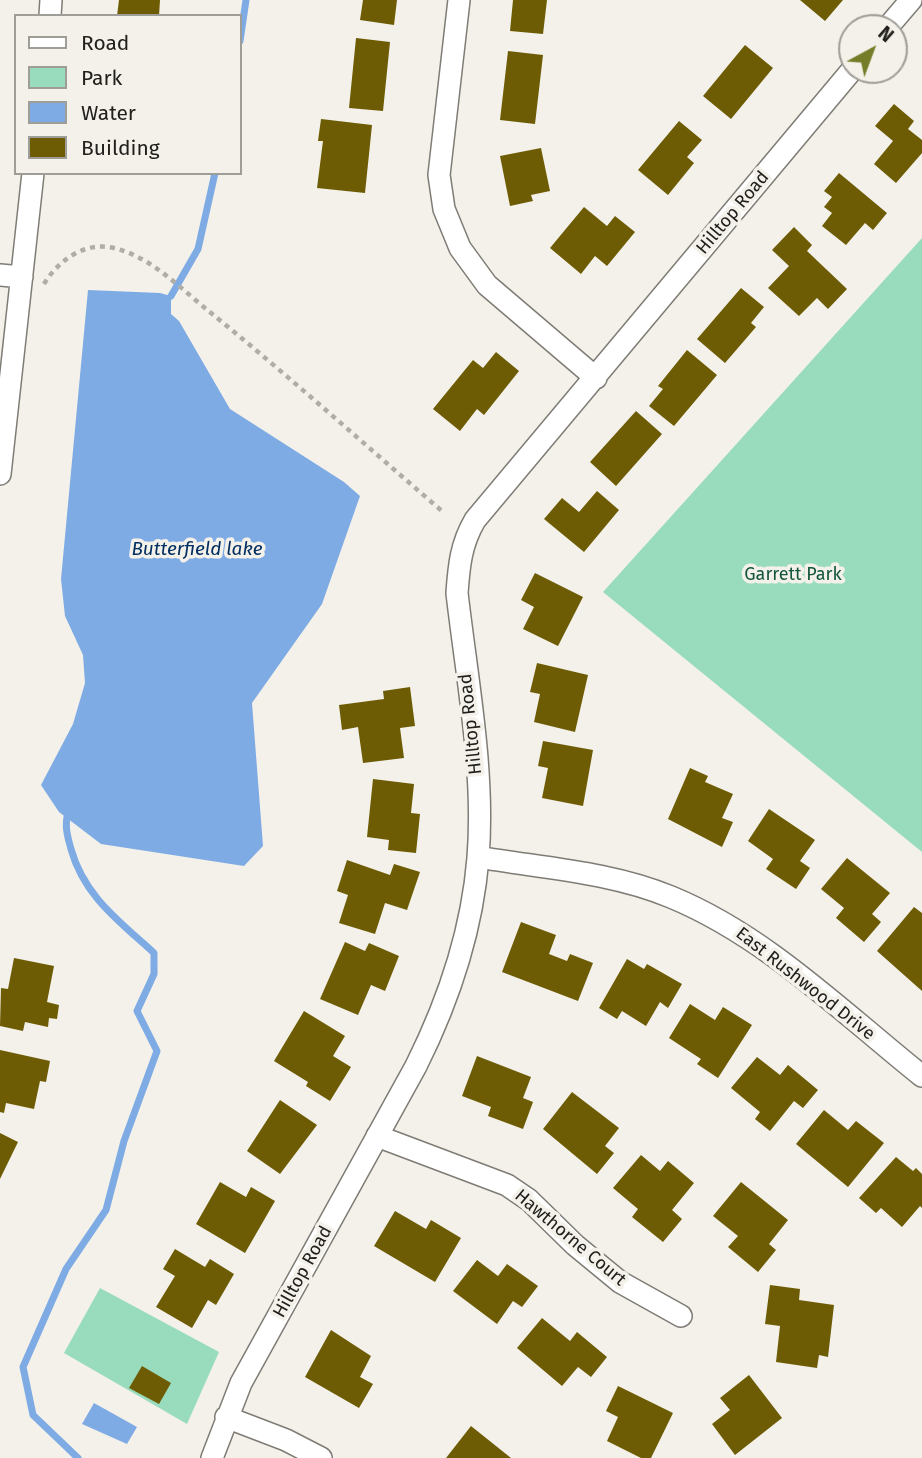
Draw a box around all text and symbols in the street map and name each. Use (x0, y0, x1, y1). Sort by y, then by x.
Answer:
legend (14, 14, 242, 175)
north arrow (838, 14, 908, 84)
text: N (873, 21, 898, 47)
text: Road (81, 30, 129, 56)
text: Park (81, 65, 122, 91)
text: Water (81, 100, 136, 126)
text: Building (81, 135, 160, 161)
street label: Hilltop Road (692, 167, 774, 259)
water label: Butterfield lake (131, 539, 263, 561)
park label: Garrett Park (744, 564, 842, 586)
street label: Hilltop Road (455, 672, 487, 776)
street label: East Rushwood Drive (731, 923, 879, 1045)
street label: Hawthorne Court (510, 1185, 630, 1291)
street label: Hilltop Road (269, 1222, 337, 1322)

